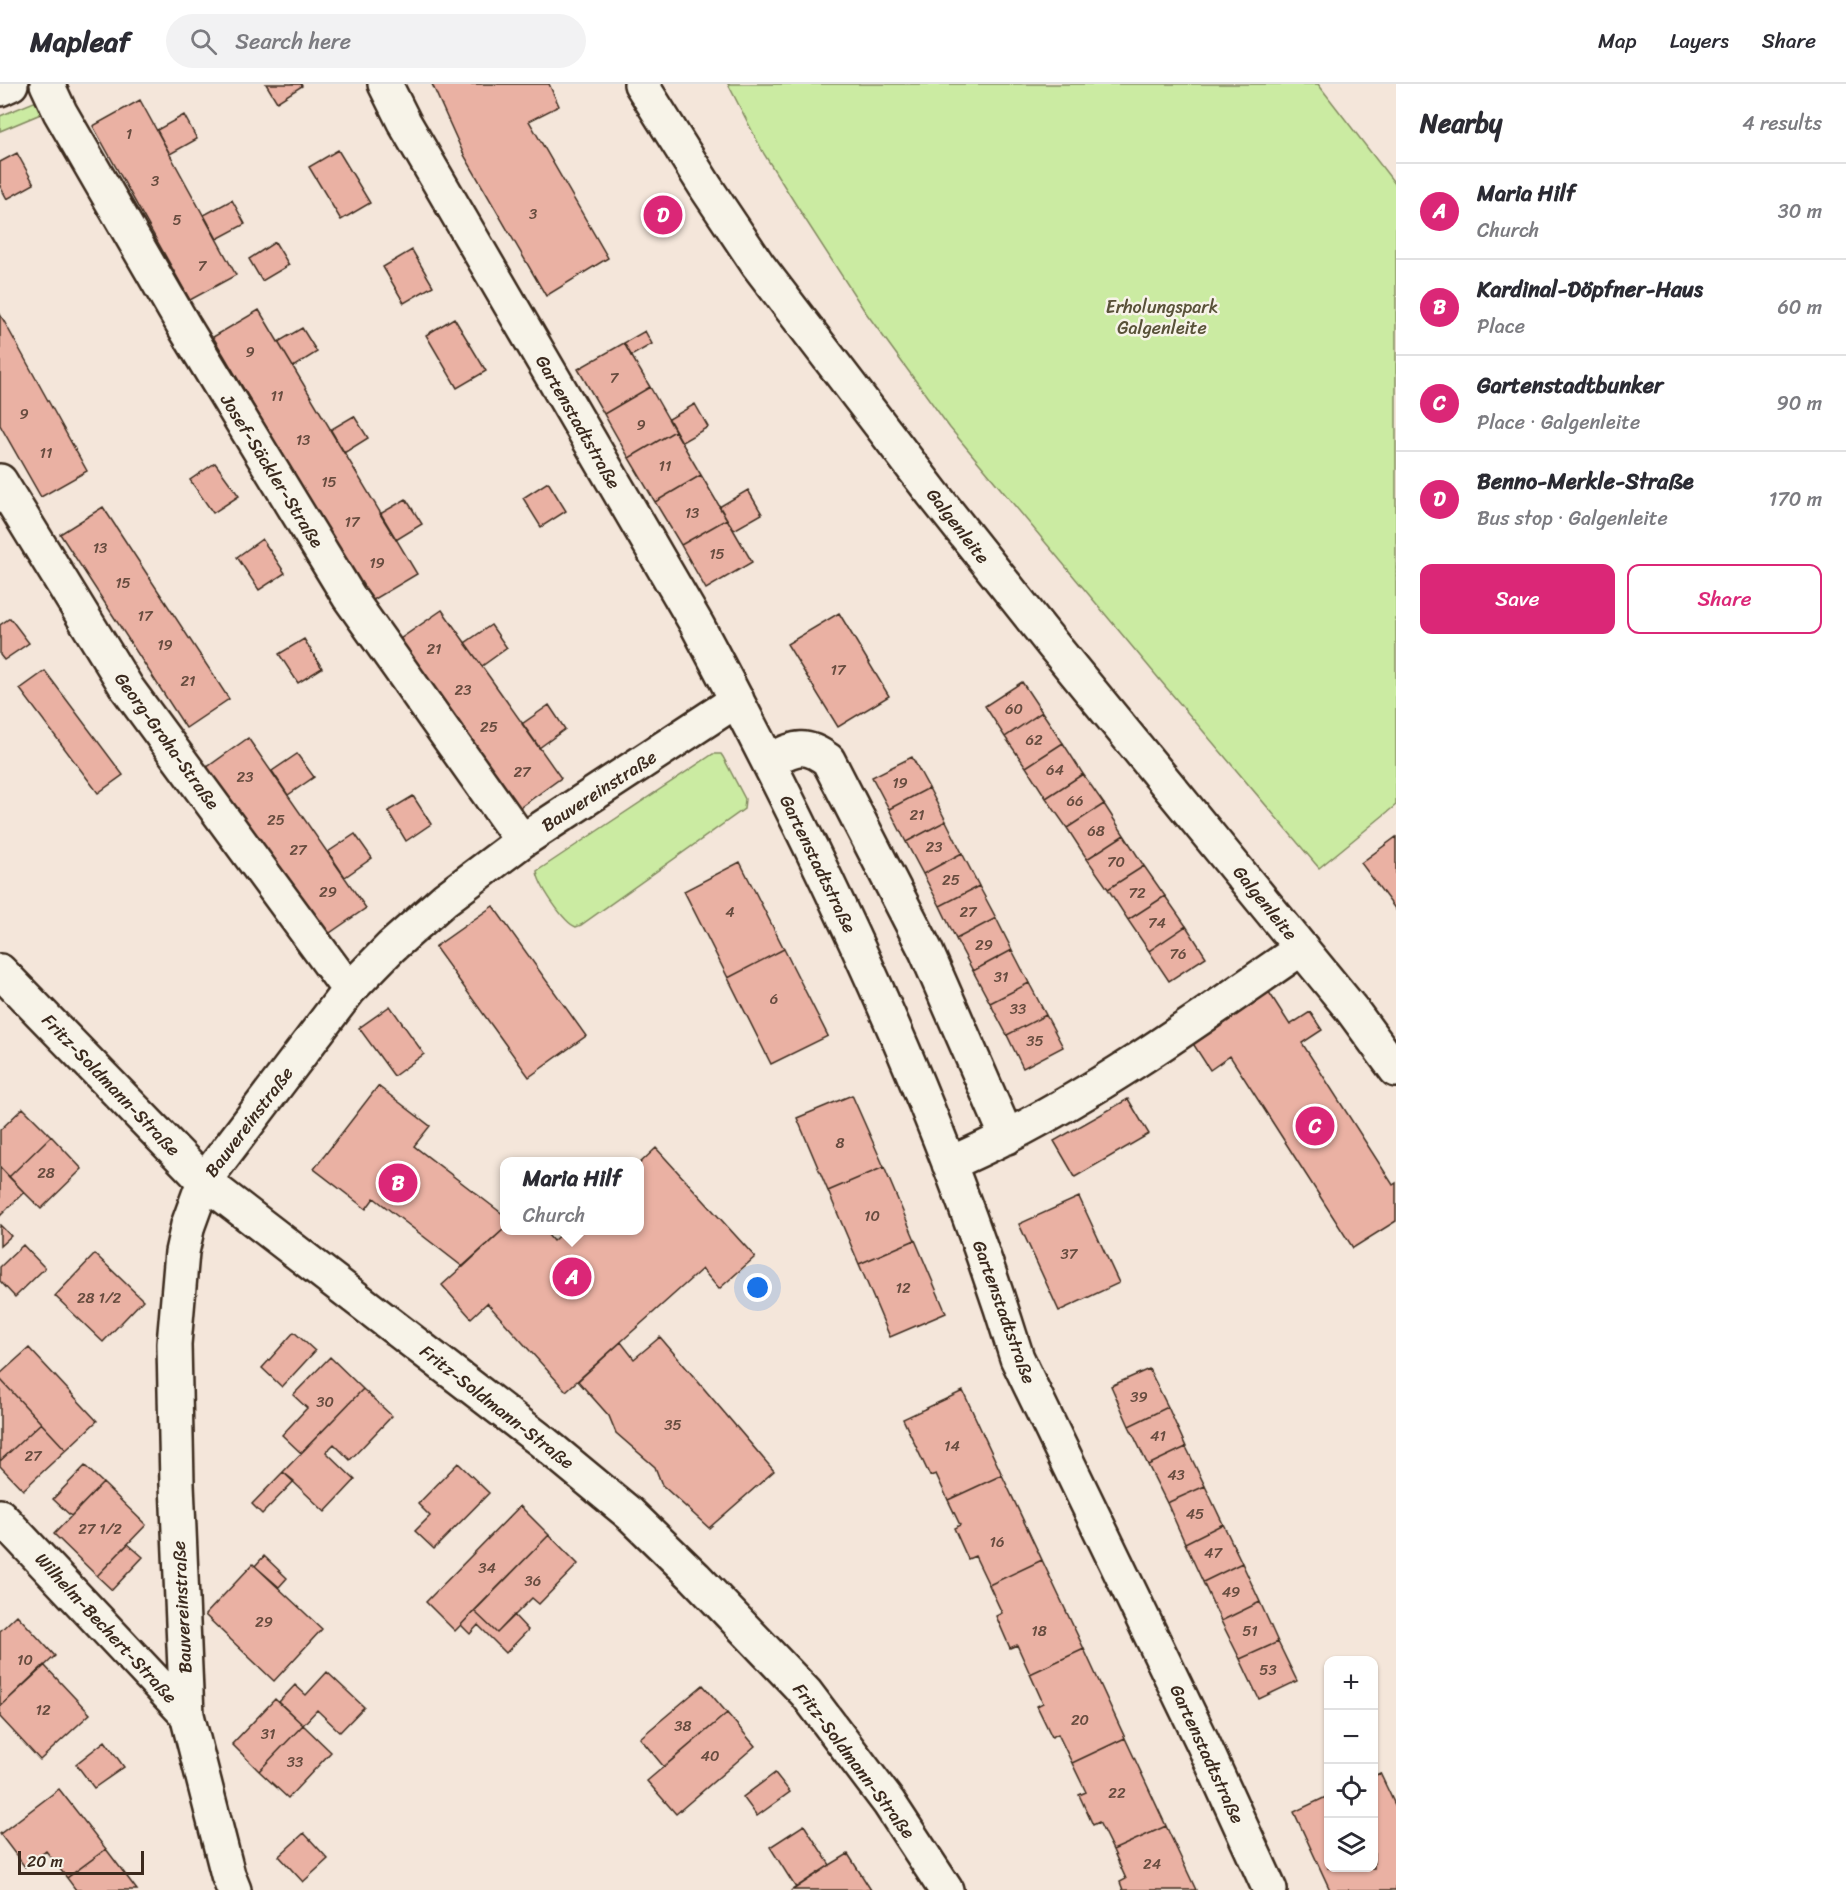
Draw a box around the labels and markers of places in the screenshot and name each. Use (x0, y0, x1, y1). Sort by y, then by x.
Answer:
pin: D (644, 192, 682, 238)
pin: C (1296, 1104, 1334, 1148)
pin: B (378, 1160, 418, 1206)
pin: A (552, 1254, 592, 1300)

